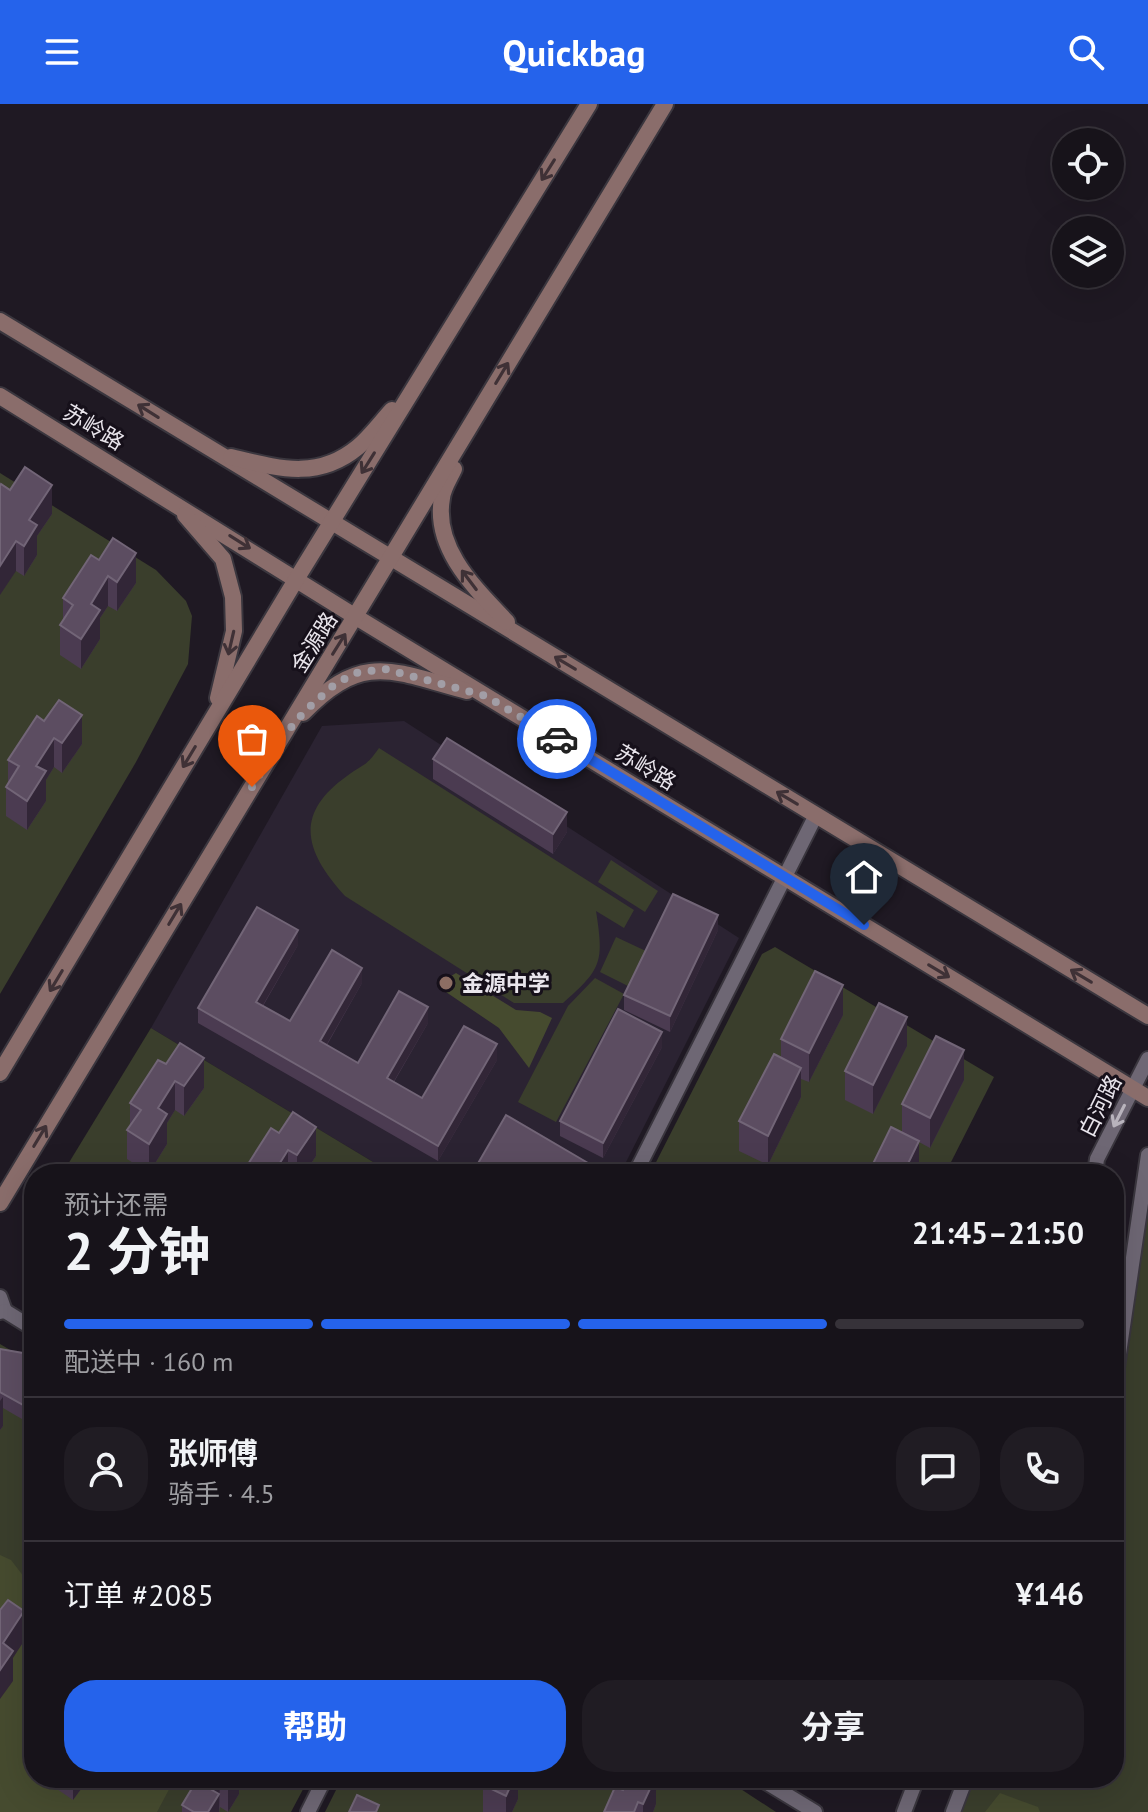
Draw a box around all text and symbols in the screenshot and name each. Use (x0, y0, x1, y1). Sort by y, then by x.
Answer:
text: Quickbag (503, 29, 645, 76)
icon: menu (40, 30, 84, 74)
icon: search (1064, 30, 1108, 74)
map controls (1052, 128, 1124, 288)
button: locate (1052, 128, 1124, 200)
one-way arrow (540, 159, 556, 181)
button: layers (1052, 216, 1124, 288)
one-way arrow (494, 362, 510, 385)
street label: 苏岭路 (58, 398, 130, 456)
one-way arrow (137, 403, 160, 419)
one-way arrow (359, 451, 375, 474)
one-way arrow (228, 534, 250, 551)
one-way arrow (461, 570, 478, 591)
street label: 金源路 (285, 607, 343, 677)
one-way arrow (223, 630, 238, 656)
one-way arrow (332, 633, 348, 656)
one-way arrow (554, 655, 576, 672)
courier (517, 699, 597, 779)
pin (218, 705, 286, 787)
icon: bag (230, 717, 274, 761)
icon: car (535, 717, 579, 761)
street label: 苏岭路 (610, 738, 682, 796)
one-way arrow (181, 745, 197, 768)
one-way arrow (776, 790, 799, 806)
pin (830, 843, 898, 925)
icon: home (842, 855, 886, 899)
one-way arrow (167, 903, 183, 926)
one-way arrow (927, 963, 950, 979)
one-way arrow (1070, 968, 1093, 984)
one-way arrow (47, 969, 63, 992)
place label: 金源中学 (462, 969, 550, 997)
marker: 金源中学 (437, 974, 455, 992)
street label: 白河路 (1073, 1070, 1127, 1142)
one-way arrow (1111, 1104, 1127, 1127)
one-way arrow (33, 1125, 49, 1148)
text: 预计还需 (64, 1188, 168, 1221)
text: 21:45–21:50 (912, 1213, 1084, 1252)
text: 2 分钟 (64, 1217, 211, 1284)
text: 配送中 · 160 m (64, 1345, 233, 1378)
button: person (64, 1427, 148, 1511)
button: chat (896, 1427, 980, 1511)
button: phone (1000, 1427, 1084, 1511)
text: 张师傅 (168, 1433, 258, 1472)
text: 骑手 · 4.5 (168, 1477, 275, 1510)
text: ¥146 (1016, 1574, 1084, 1613)
text: 订单 #2085 (64, 1575, 214, 1614)
button: 帮助 (64, 1680, 566, 1772)
button: 分享 (582, 1680, 1084, 1772)

